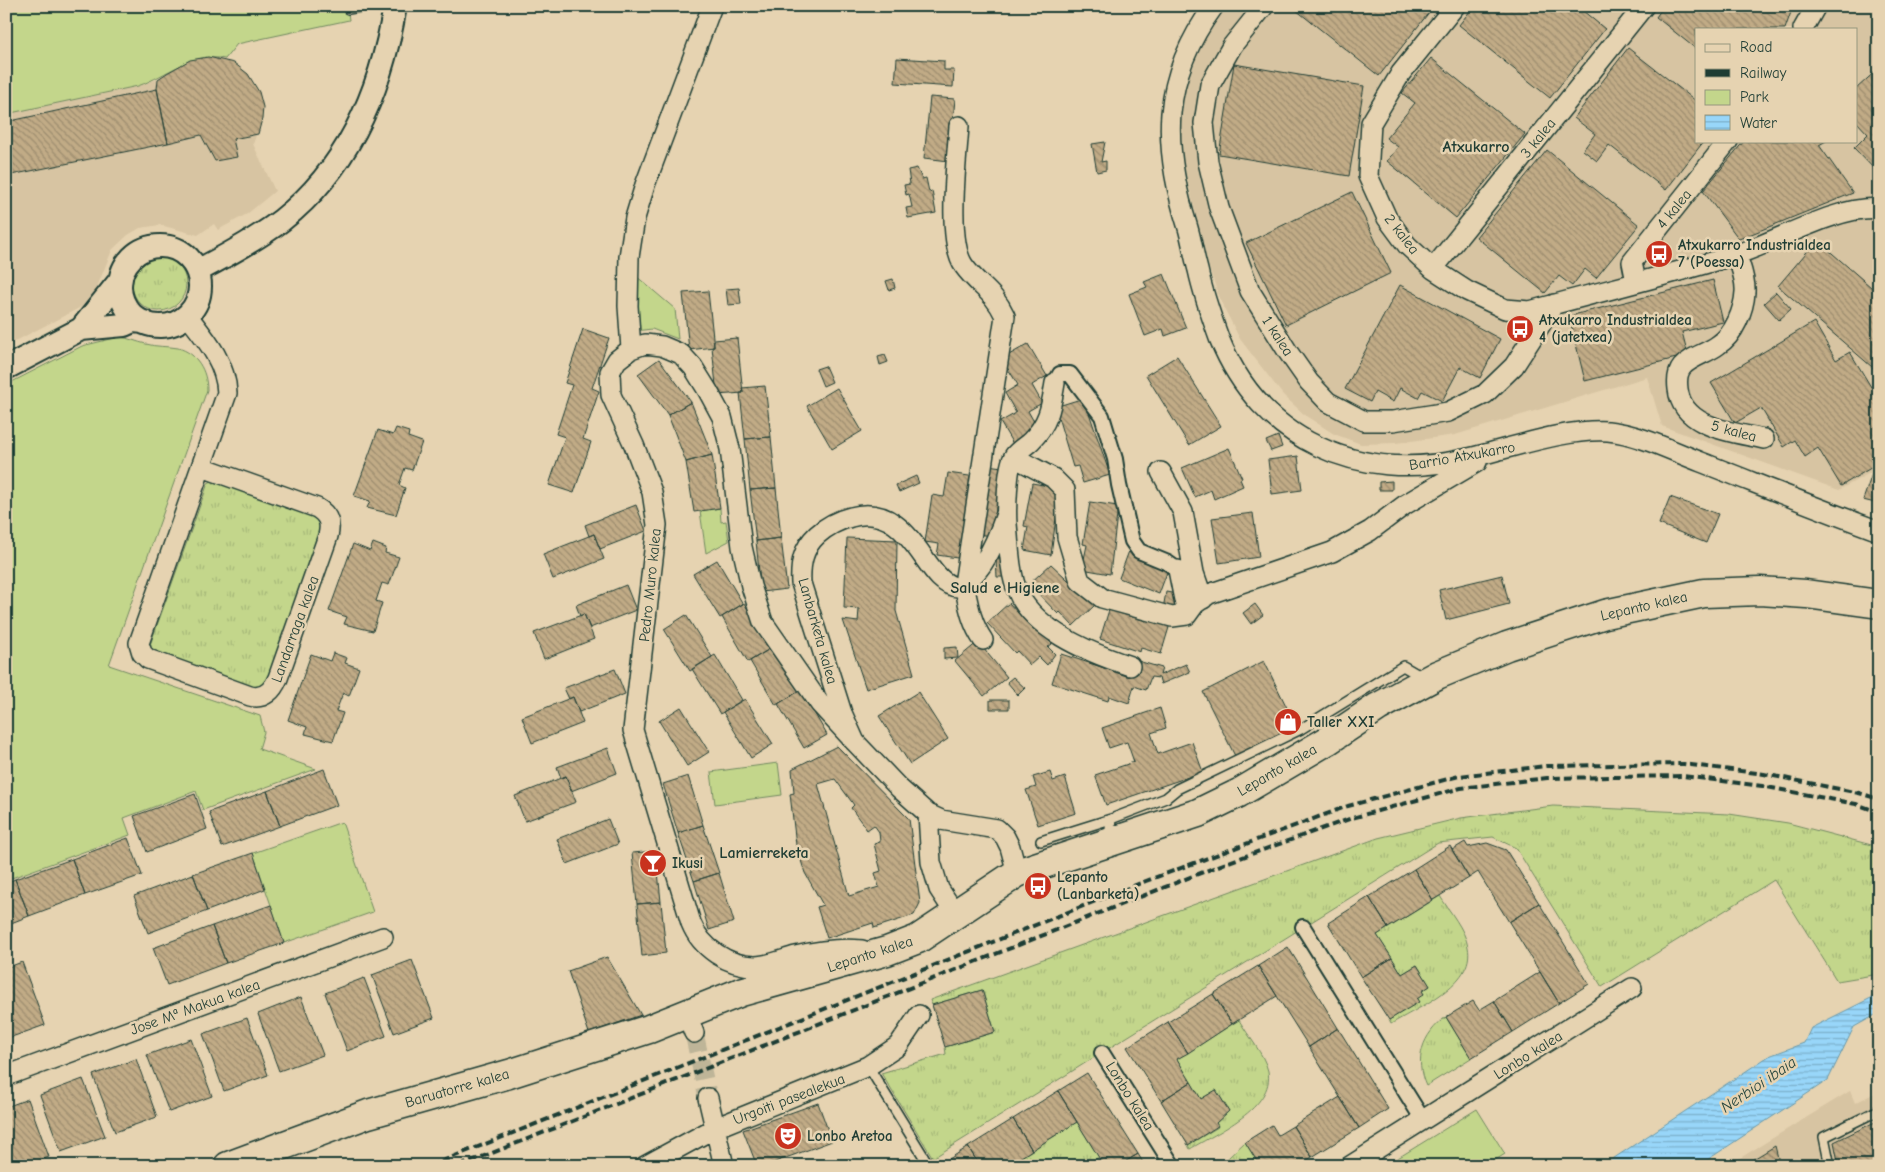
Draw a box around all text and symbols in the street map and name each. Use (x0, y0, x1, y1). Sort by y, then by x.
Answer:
legend (1695, 28, 1858, 142)
text: Road (1740, 38, 1772, 56)
text: Railway (1740, 64, 1787, 82)
text: Park (1740, 88, 1769, 106)
text: Water (1740, 114, 1777, 132)
street label: 3 kalea (1517, 115, 1559, 161)
district label: Atxukarro (1443, 138, 1509, 156)
street label: 4 kalea (1653, 186, 1695, 232)
street label: 2 kalea (1381, 210, 1423, 258)
place label: Atxukarro Industrialdea 7 (Poessa) (1678, 236, 1831, 271)
bus stop icon: Atxukarro Industrialdea 7 (Poessa) (1644, 239, 1674, 269)
place label: Atxukarro Industrialdea 4 (jatetxea) (1539, 311, 1692, 346)
street label: 1 kalea (1258, 313, 1298, 359)
bus stop icon: Atxukarro Industrialdea 4 (jatetxea) (1505, 314, 1535, 344)
street label: 5 kalea (1709, 416, 1759, 446)
street label: Barrio Atxukarro (1408, 438, 1516, 474)
street label: Pedro Muro kalea (635, 527, 665, 643)
street label: Landarraga kalea (267, 573, 323, 685)
street label: Lanbarketa kalea (794, 576, 842, 686)
district label: Salud e Higiene (951, 579, 1060, 597)
street label: Lepanto kalea (1599, 587, 1689, 625)
shop icon: Taller XXI (1273, 707, 1303, 737)
place label: Taller XXI (1307, 713, 1374, 731)
street label: Lepanto kalea (1234, 740, 1320, 800)
district label: Lamierreketa (719, 844, 809, 862)
bar icon: Ikusi (638, 848, 668, 878)
place label: Ikusi (672, 854, 703, 872)
place label: Lepanto (Lanbarketa) (1057, 868, 1139, 903)
bus stop icon: Lepanto (Lanbarketa) (1023, 871, 1053, 901)
street label: Lepanto kalea (825, 932, 915, 976)
street label: Jose Mª Makua kalea (128, 975, 262, 1039)
street label: Lonbo kalea (1490, 1027, 1566, 1083)
water label: Nerbioi ibaia (1718, 1053, 1800, 1117)
street label: Lonbo kalea (1102, 1058, 1158, 1134)
street label: Baruatorre kalea (403, 1065, 511, 1111)
street label: Urgoiti pasealekua (730, 1069, 848, 1129)
theatre icon: Lonbo Aretoa (773, 1121, 803, 1151)
place label: Lonbo Aretoa (807, 1127, 893, 1145)

